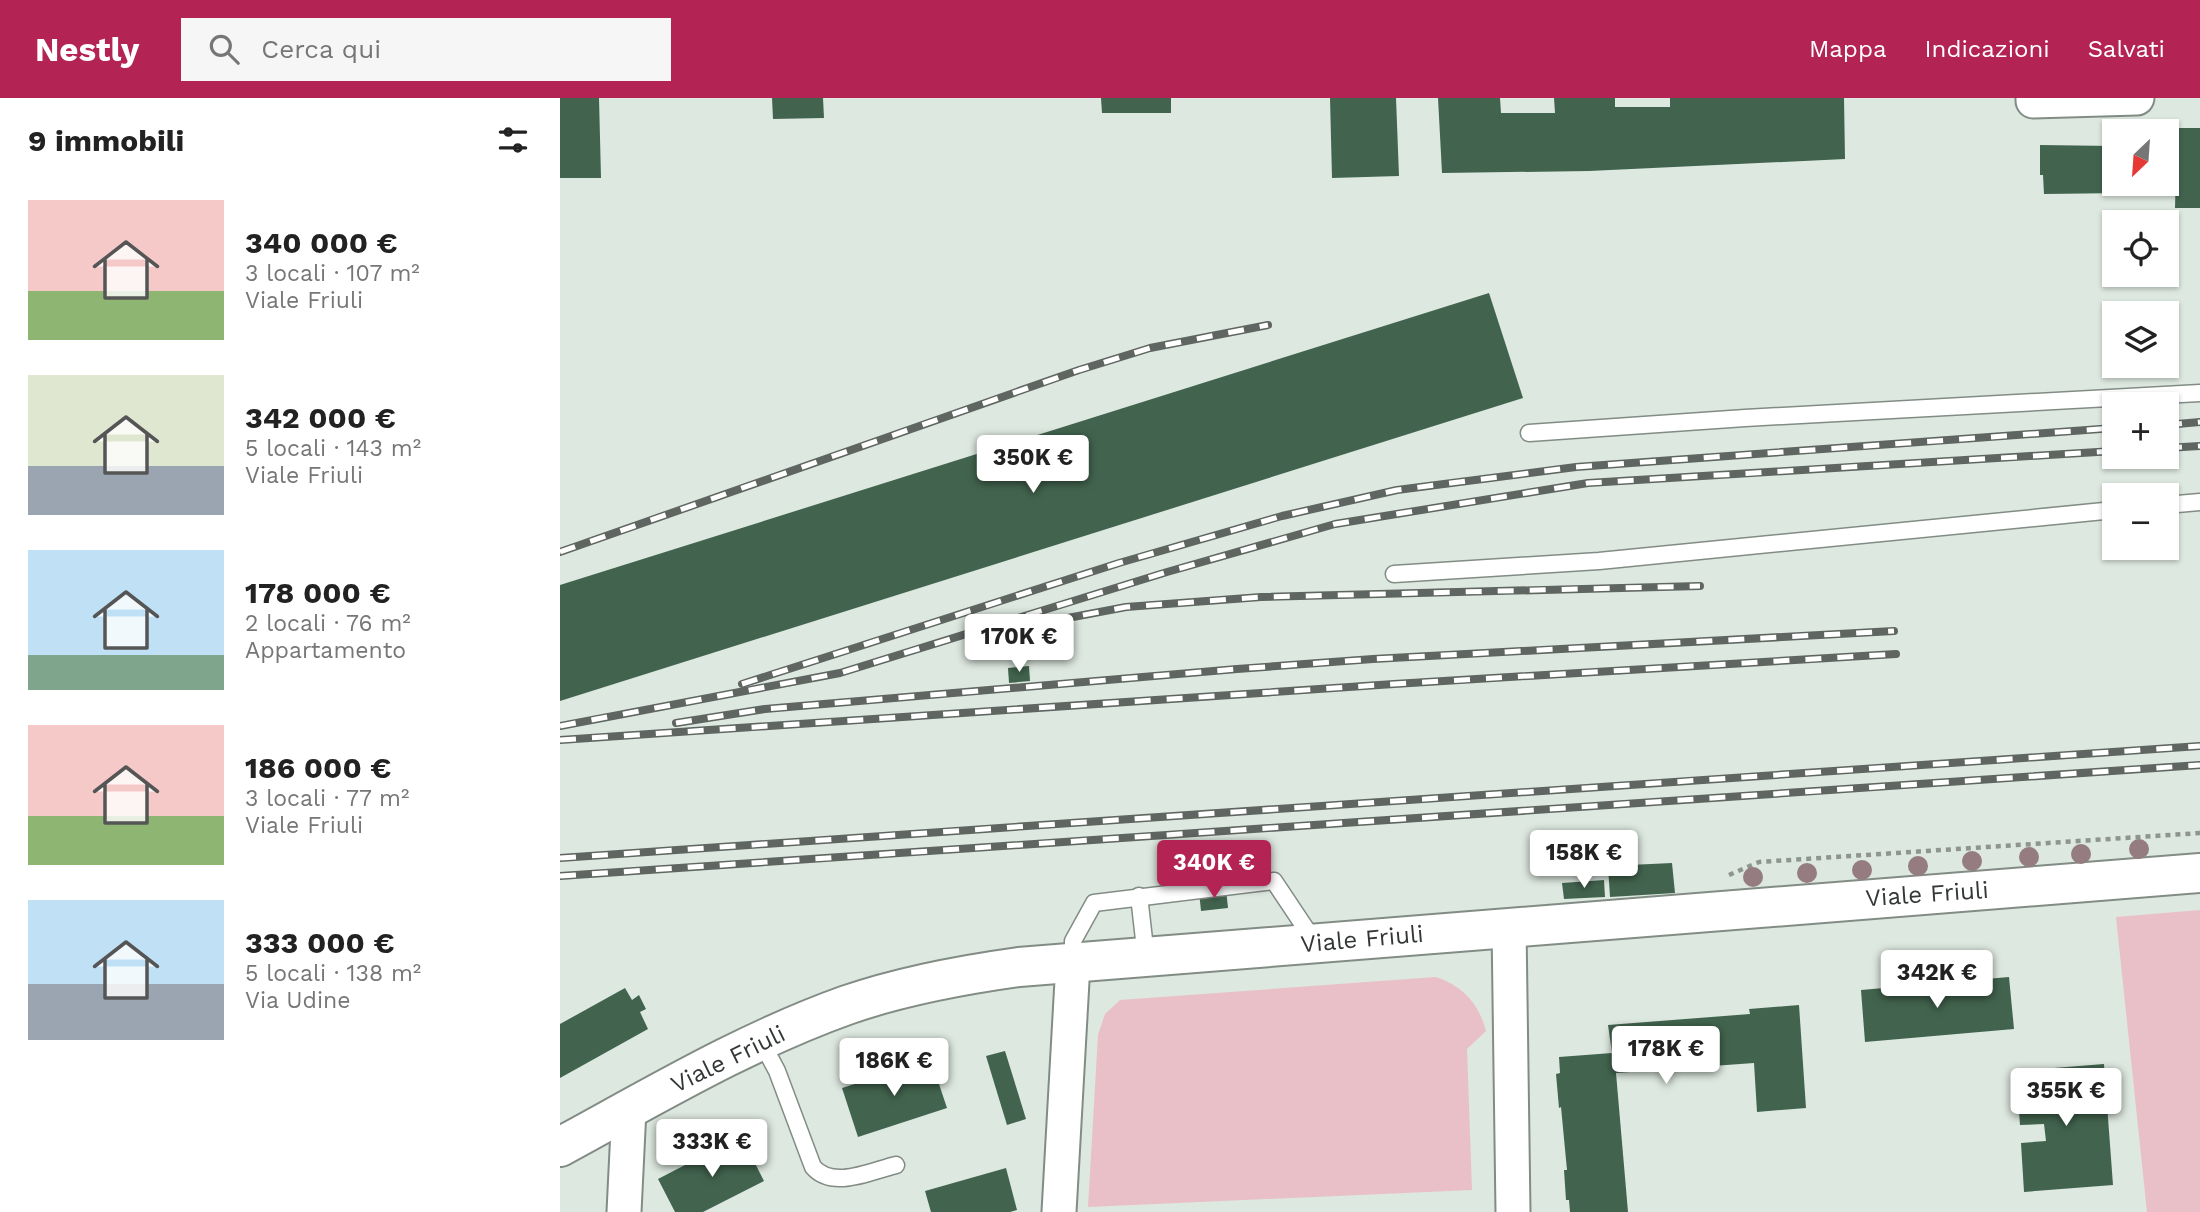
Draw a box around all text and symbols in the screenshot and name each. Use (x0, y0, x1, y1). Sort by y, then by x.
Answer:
search box (181, 18, 671, 81)
text: Nestly (35, 30, 139, 69)
icon: search (205, 30, 243, 68)
text: Cerca qui (261, 34, 381, 64)
text: Mappa (1809, 35, 1887, 63)
text: Indicazioni (1925, 35, 2050, 63)
text: Salvati (2088, 35, 2165, 63)
north arrow (2102, 119, 2179, 196)
map controls (2102, 119, 2179, 560)
icon: filters (494, 121, 532, 159)
text: 9 immobili (28, 123, 184, 158)
button: locate (2102, 210, 2179, 287)
text: 340 000 € (245, 225, 398, 260)
icon: home (84, 228, 168, 312)
text: 3 locali · 107 m² (245, 260, 420, 287)
text: Viale Friuli (245, 287, 363, 314)
button: layers (2102, 301, 2179, 378)
button: + (2102, 392, 2179, 469)
text: 342 000 € (245, 400, 396, 435)
icon: home (84, 403, 168, 487)
text: 5 locali · 143 m² (245, 435, 421, 462)
pin: 350K € (976, 436, 1090, 495)
text: 350K € (993, 444, 1073, 471)
text: Viale Friuli (245, 462, 363, 489)
button: − (2102, 483, 2179, 560)
text: 178 000 € (245, 575, 391, 610)
icon: home (84, 578, 168, 662)
text: 2 locali · 76 m² (245, 610, 411, 637)
pin: 170K € (962, 614, 1076, 674)
text: 170K € (981, 623, 1057, 650)
text: Appartamento (245, 637, 406, 664)
text: 186 000 € (245, 750, 391, 785)
icon: home (84, 753, 168, 837)
text: 3 locali · 77 m² (245, 785, 409, 812)
text: Viale Friuli (245, 812, 363, 839)
pin: 158K € (1527, 830, 1641, 890)
text: 158K € (1546, 839, 1622, 866)
pin: 340K € (1157, 840, 1271, 900)
text: 340K € (1173, 849, 1255, 876)
street label: Viale Friuli (1865, 876, 1989, 912)
street label: Viale Friuli (1299, 920, 1425, 958)
text: 333 000 € (245, 925, 395, 960)
icon: home (84, 928, 168, 1012)
pin: 342K € (1880, 950, 1994, 1010)
text: 342K € (1897, 959, 1977, 986)
text: 5 locali · 138 m² (245, 960, 421, 987)
text: Via Udine (245, 987, 351, 1014)
street label: Viale Friuli (666, 1019, 790, 1099)
pin: 178K € (1609, 1026, 1723, 1086)
text: 178K € (1628, 1035, 1704, 1062)
pin: 186K € (837, 1038, 951, 1098)
text: 186K € (855, 1047, 933, 1074)
pin: 355K € (2009, 1068, 2123, 1128)
text: 355K € (2026, 1077, 2106, 1104)
pin: 333K € (655, 1119, 769, 1179)
text: 333K € (672, 1128, 752, 1155)

